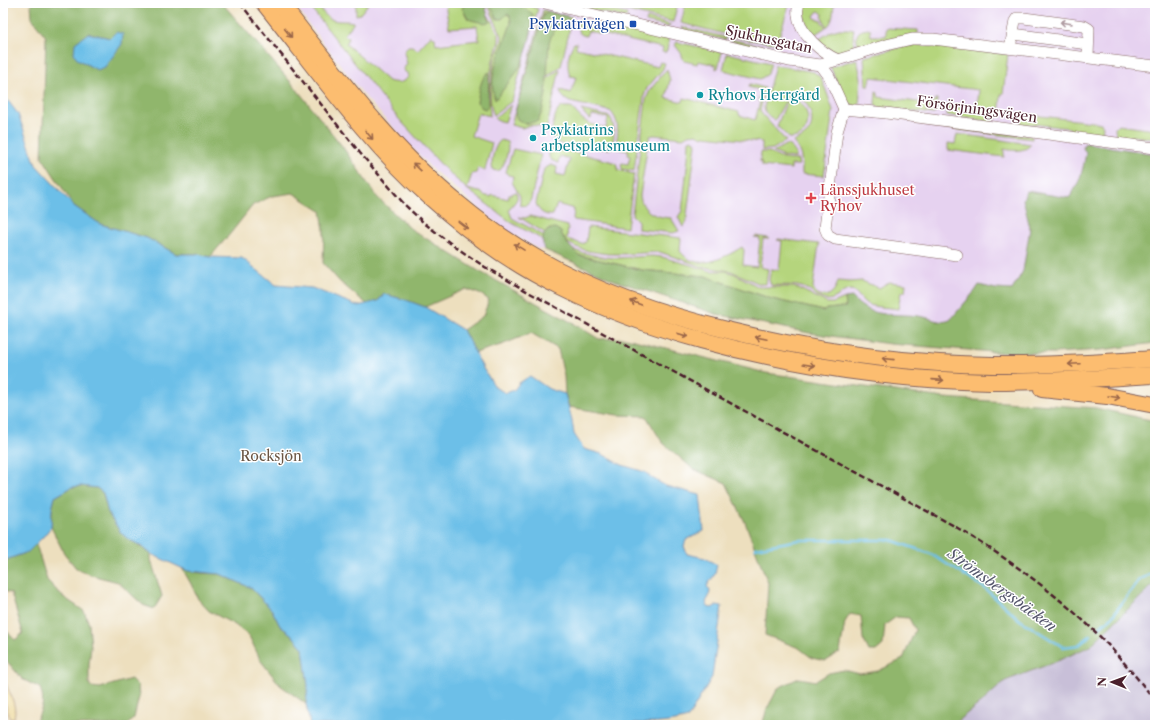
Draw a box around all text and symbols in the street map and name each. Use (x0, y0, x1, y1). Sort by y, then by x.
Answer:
place label: Psykiatrivägen (529, 15, 625, 33)
marker: Psykiatrivägen (628, 19, 638, 29)
one-way arrow (1060, 19, 1073, 27)
street label: Sjukhusgatan (724, 21, 814, 57)
one-way arrow (284, 28, 293, 39)
place label: Ryhovs Herrgård (708, 86, 820, 104)
marker: Ryhovs Herrgård (695, 90, 705, 100)
street label: Försörjningsvägen (916, 92, 1038, 126)
place label: Psykiatrins arbetsplatsmuseum (541, 121, 670, 155)
one-way arrow (365, 129, 374, 140)
marker: Psykiatrins arbetsplatsmuseum (528, 133, 538, 143)
one-way arrow (412, 162, 422, 172)
place label: Länssjukhuset Ryhov (820, 181, 915, 215)
marker: Länssjukhuset Ryhov (805, 192, 817, 204)
one-way arrow (457, 221, 468, 229)
one-way arrow (513, 243, 525, 251)
one-way arrow (631, 299, 643, 307)
one-way arrow (676, 332, 689, 339)
one-way arrow (755, 334, 768, 342)
one-way arrow (882, 355, 895, 363)
one-way arrow (1068, 360, 1081, 367)
one-way arrow (802, 361, 815, 369)
one-way arrow (931, 376, 944, 383)
one-way arrow (1108, 393, 1121, 401)
park label: Rocksjön (240, 447, 302, 465)
water label: Strömsbergsbäcken (943, 543, 1060, 635)
north arrow (1092, 662, 1132, 702)
text: N (1095, 676, 1109, 687)

